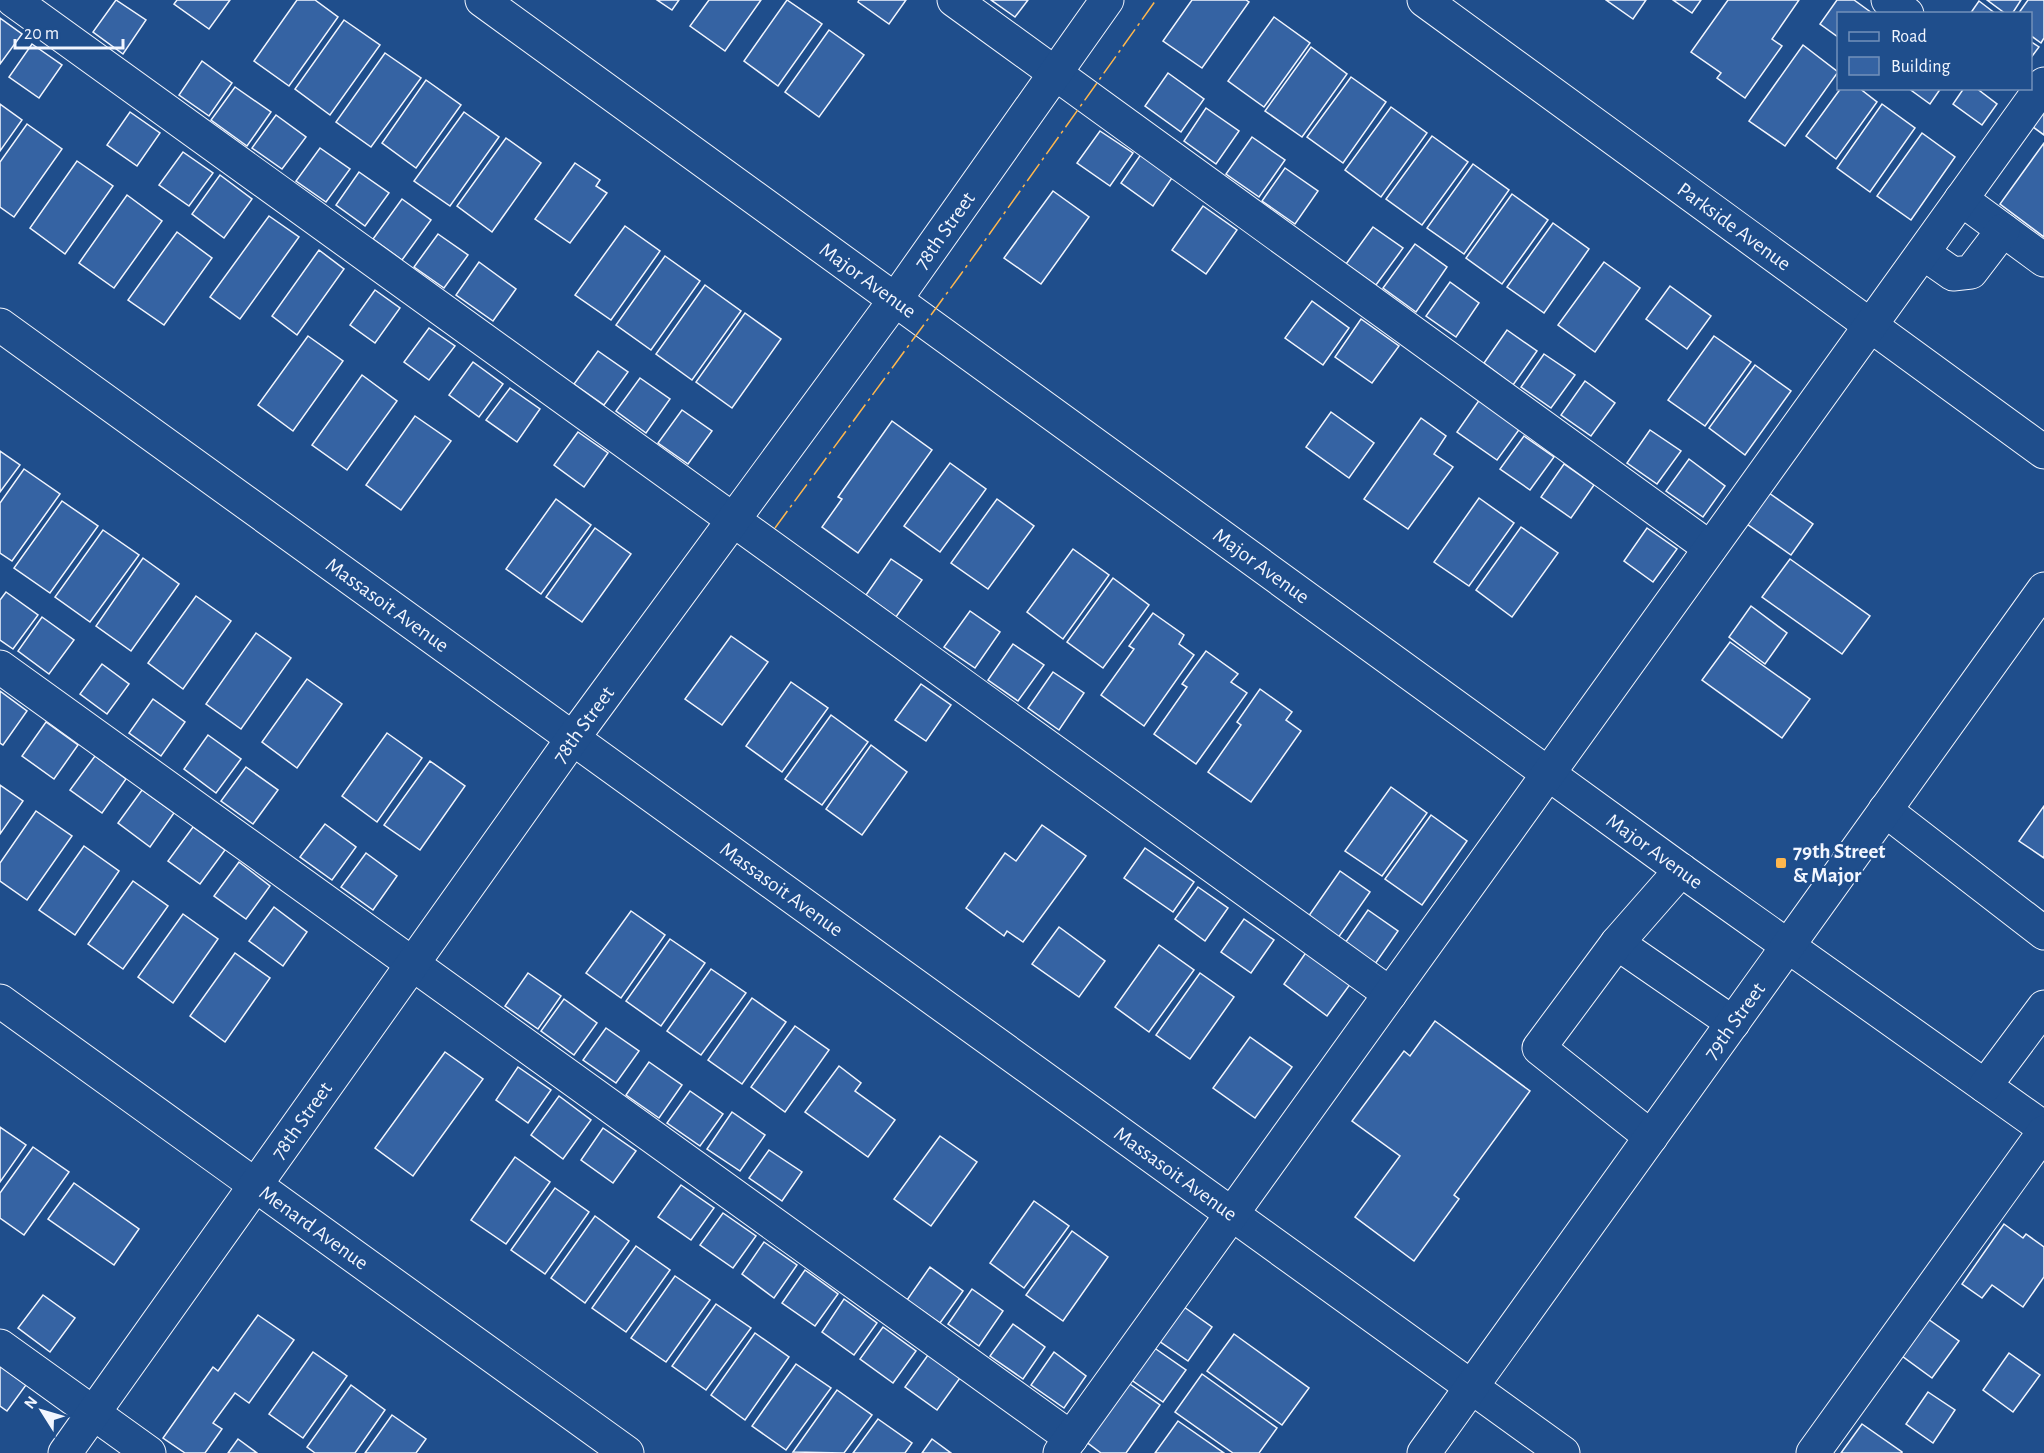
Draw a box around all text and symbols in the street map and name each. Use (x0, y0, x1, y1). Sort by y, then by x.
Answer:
scale bar (15, 12, 123, 50)
legend (1837, 12, 2032, 90)
text: 20 m (24, 25, 59, 43)
text: Road (1891, 28, 1927, 46)
text: Building (1891, 58, 1951, 76)
street label: Parkside Avenue (1673, 179, 1795, 275)
street label: 78th Street (910, 188, 979, 273)
street label: Major Avenue (816, 239, 920, 322)
street label: Major Avenue (1209, 524, 1313, 608)
street label: Massasoit Avenue (322, 554, 453, 656)
street label: 78th Street (549, 682, 619, 767)
street label: Major Avenue (1602, 810, 1707, 893)
street label: Massasoit Avenue (716, 838, 847, 941)
place label: 79th Street & Major (1793, 841, 1885, 886)
marker: 79th Street & Major (1774, 856, 1788, 870)
street label: 79th Street (1700, 978, 1769, 1063)
street label: 78th Street (267, 1078, 336, 1163)
street label: Massasoit Avenue (1110, 1123, 1241, 1225)
street label: Menard Avenue (255, 1182, 372, 1274)
north arrow (12, 1381, 72, 1441)
text: N (21, 1393, 41, 1412)

